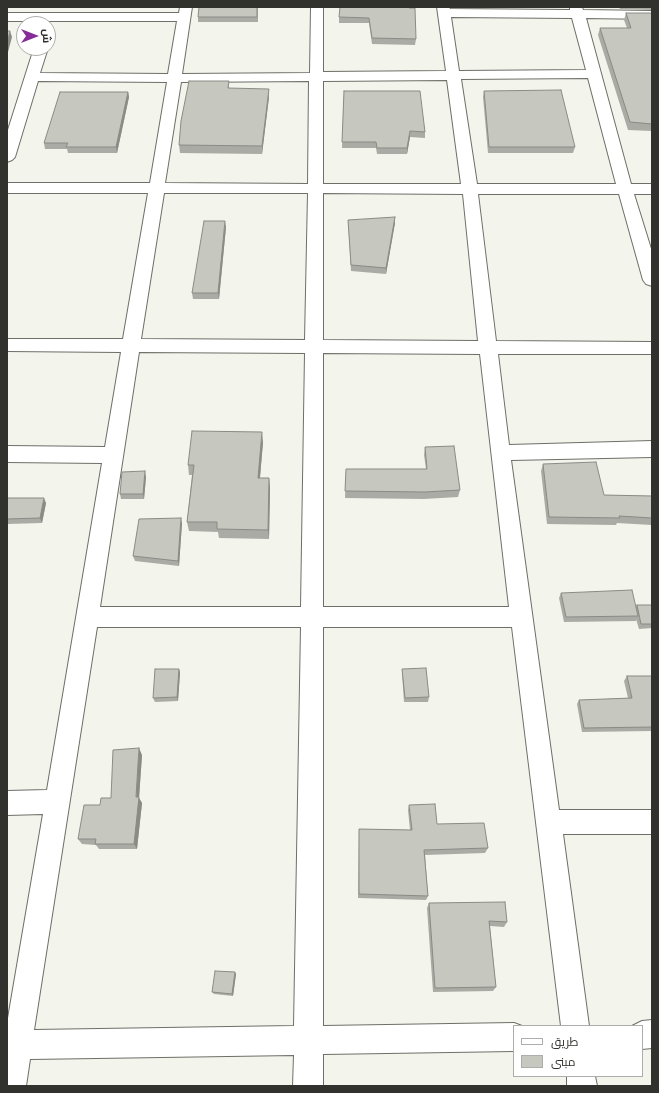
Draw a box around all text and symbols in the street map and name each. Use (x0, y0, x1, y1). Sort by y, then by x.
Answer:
north arrow (16, 16, 56, 56)
text: ش (39, 29, 55, 43)
legend (513, 1025, 643, 1077)
text: طريق (551, 1032, 578, 1051)
text: مبنى (551, 1052, 576, 1071)

